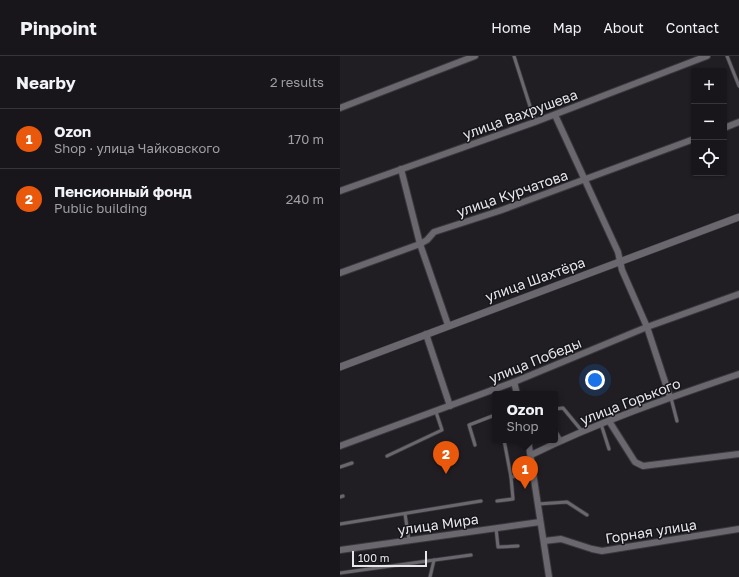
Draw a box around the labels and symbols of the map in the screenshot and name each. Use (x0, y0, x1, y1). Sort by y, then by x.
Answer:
street label: улица Вахрушева (460, 85, 580, 143)
street label: улица Курчатова (454, 166, 570, 220)
street label: улица Шахтёра (483, 253, 587, 305)
street label: улица Победы (486, 334, 584, 386)
your location (585, 370, 605, 390)
street label: улица Горького (577, 374, 683, 428)
pin: 2 (433, 441, 459, 474)
pin: 1 (512, 456, 538, 489)
street label: улица Мира (396, 510, 480, 538)
street label: Горная улица (604, 515, 698, 547)
scale bar (352, 549, 427, 568)

